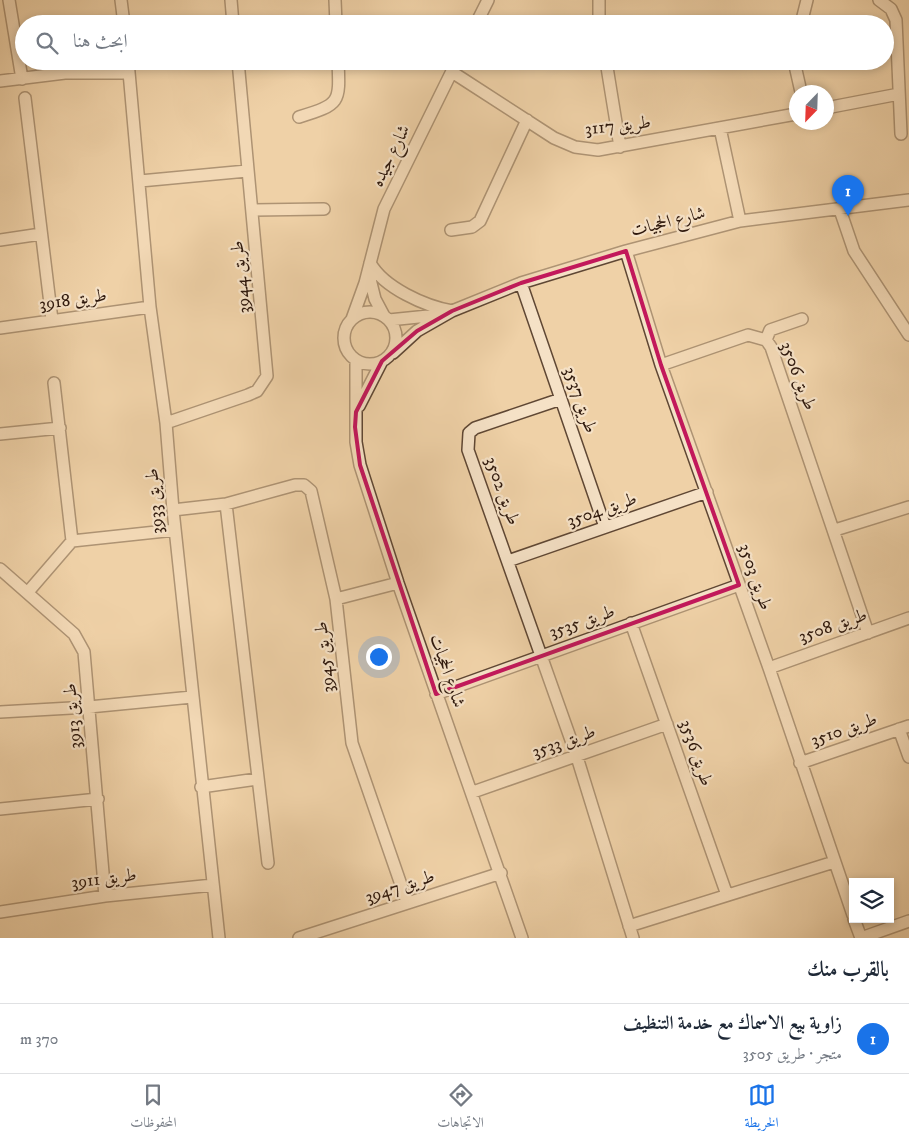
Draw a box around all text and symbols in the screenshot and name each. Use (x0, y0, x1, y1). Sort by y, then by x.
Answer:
search box (15, 15, 894, 70)
icon: search (33, 29, 61, 57)
text: ابحث هنا (73, 30, 128, 53)
north arrow (789, 85, 834, 130)
street label: طريق 3117 (584, 112, 652, 140)
street label: شارع جيده (367, 121, 418, 192)
pin: 1 (832, 175, 864, 216)
street label: شارع الحجيات (628, 202, 708, 245)
street label: طريق 3944 (226, 239, 256, 315)
street label: طريق 3918 (38, 284, 108, 316)
street label: طريق 3506 (775, 339, 821, 413)
street label: طريق 3537 (558, 364, 602, 436)
street label: طريق 3502 (480, 454, 524, 528)
street label: طريق 3933 (141, 467, 169, 535)
street label: طريق 3504 (564, 488, 640, 532)
street label: طريق 3503 (733, 541, 777, 613)
street label: طريق 3535 (546, 601, 618, 643)
street label: طريق 3508 (796, 604, 870, 648)
street label: طريق 3945 (310, 620, 340, 694)
street label: شارع الحجيات (421, 631, 470, 712)
your location (366, 644, 392, 670)
street label: طريق 3913 (59, 682, 87, 750)
street label: طريق 3510 (808, 708, 880, 752)
street label: طريق 3536 (674, 717, 718, 789)
street label: طريق 3533 (529, 721, 599, 763)
street label: طريق 3911 (70, 864, 138, 894)
street label: طريق 3947 (362, 865, 438, 909)
map controls (849, 878, 894, 923)
button: layers (849, 878, 894, 923)
text: بالقرب منك (807, 957, 889, 983)
text: زاوية بيع الاسماك مع خدمة التنظيف (623, 1012, 842, 1035)
text: 370 m (20, 1029, 58, 1049)
text: 1 (870, 1029, 876, 1049)
text: متجر · طريق 3505 (743, 1044, 842, 1064)
tab: المحفوظات (130, 1081, 177, 1136)
tab: الاتجاهات (437, 1081, 484, 1136)
tab: الخريطة (745, 1081, 779, 1136)

